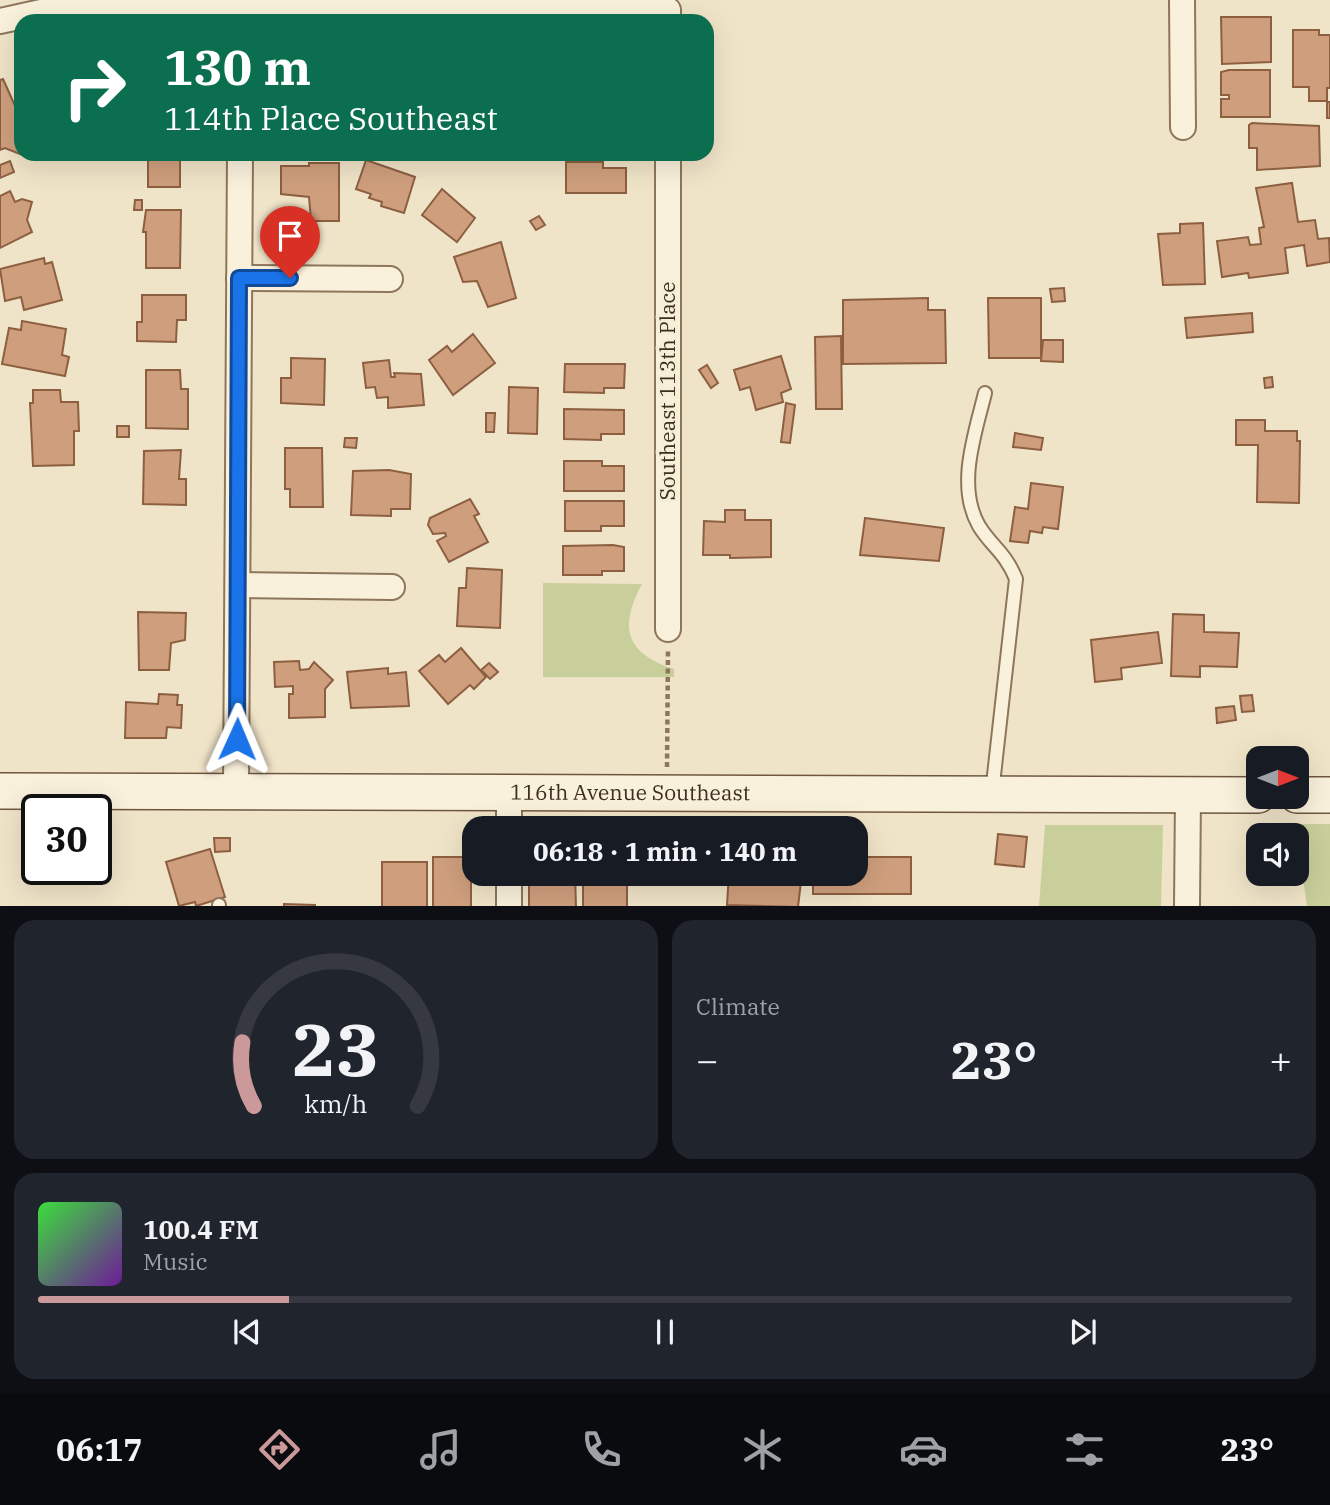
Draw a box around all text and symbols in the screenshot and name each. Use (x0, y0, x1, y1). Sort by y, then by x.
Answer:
text: 130 m (164, 35, 311, 98)
icon: right (49, 42, 140, 133)
text: 114th Place Southeast (164, 97, 498, 139)
pin (260, 206, 320, 278)
icon: arrive (271, 217, 309, 255)
street label: Southeast 113th Place (653, 282, 681, 501)
position arrow (200, 702, 274, 776)
north arrow (1246, 746, 1309, 808)
map controls (1246, 746, 1309, 886)
street label: 116th Avenue Southeast (510, 778, 750, 806)
speed limit sign: 30 (21, 794, 112, 885)
button: sound (1246, 823, 1309, 886)
text: 06:18 · 1 min · 140 m (533, 834, 797, 868)
text: Climate (696, 991, 780, 1021)
text: 23 (292, 1001, 380, 1096)
text: 23° (951, 1026, 1037, 1093)
text: − (696, 1035, 719, 1084)
text: + (1269, 1035, 1292, 1084)
text: km/h (304, 1086, 368, 1119)
text: 100.4 FM (143, 1212, 259, 1246)
text: Music (143, 1246, 208, 1276)
icon: previous (228, 1313, 266, 1351)
icon: pause (646, 1313, 684, 1351)
icon: next (1064, 1313, 1102, 1351)
icon: directions (255, 1425, 304, 1474)
icon: music (416, 1425, 465, 1474)
icon: phone (577, 1425, 626, 1474)
icon: climate (738, 1425, 787, 1474)
icon: car (899, 1425, 948, 1474)
icon: filters (1060, 1425, 1109, 1474)
text: 06:17 (56, 1428, 143, 1470)
text: 23° (1221, 1428, 1274, 1470)

